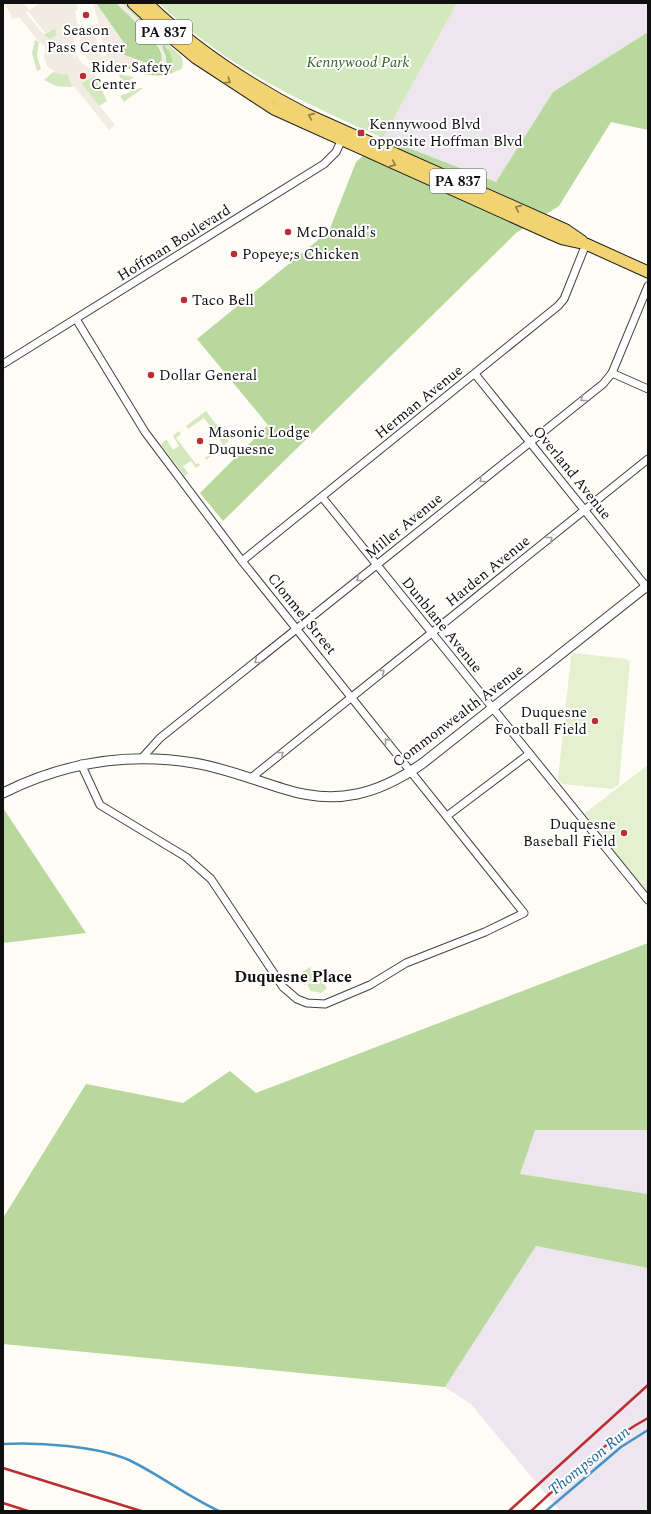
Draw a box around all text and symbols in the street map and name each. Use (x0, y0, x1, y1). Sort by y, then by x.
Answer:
marker: Season Pass Center (81, 10, 91, 20)
place label: Season Pass Center (47, 19, 125, 59)
road number: PA 837 (136, 20, 192, 44)
park label: Kennywood Park (306, 51, 410, 74)
place label: Rider Safety Center (91, 56, 172, 96)
marker: Rider Safety Center (78, 71, 88, 81)
one-way arrow (224, 76, 231, 83)
one-way arrow (307, 113, 315, 121)
place label: Kennywood Blvd opposite Hoffman Blvd (369, 113, 523, 153)
marker: Kennywood Blvd opposite Hoffman Blvd (356, 128, 366, 138)
one-way arrow (389, 159, 397, 167)
road number: PA 837 (430, 169, 486, 193)
street label: Hoffman Boulevard (113, 199, 235, 287)
one-way arrow (514, 205, 522, 213)
place label: McDonald's (296, 221, 376, 244)
marker: McDonald's (283, 227, 293, 237)
place label: Popeye;s Chicken (242, 243, 359, 266)
marker: Popeye;s Chicken (229, 249, 239, 259)
place label: Taco Bell (192, 289, 254, 312)
marker: Taco Bell (179, 295, 189, 305)
street label: Herman Avenue (370, 359, 468, 445)
place label: Dollar General (159, 364, 257, 387)
marker: Dollar General (146, 370, 156, 380)
one-way arrow (581, 395, 588, 402)
place label: Masonic Lodge Duquesne (208, 421, 310, 461)
street label: Overland Avenue (527, 421, 617, 525)
marker: Masonic Lodge Duquesne (195, 436, 205, 446)
one-way arrow (479, 476, 486, 483)
street label: Miller Avenue (360, 487, 448, 565)
street label: Harden Avenue (441, 530, 535, 612)
one-way arrow (545, 537, 552, 544)
street label: Clonmel Street (262, 568, 342, 660)
street label: Dunblane Avenue (396, 572, 488, 678)
one-way arrow (356, 575, 363, 582)
one-way arrow (255, 656, 262, 663)
street label: Commonwealth Avenue (388, 659, 528, 773)
one-way arrow (378, 670, 385, 677)
place label: Duquesne Football Field (495, 701, 587, 741)
marker: Duquesne Football Field (590, 716, 600, 726)
one-way arrow (385, 738, 392, 745)
one-way arrow (276, 751, 284, 758)
place label: Duquesne Baseball Field (523, 813, 616, 853)
marker: Duquesne Baseball Field (619, 828, 629, 838)
district label: Duquesne Place (234, 965, 352, 989)
water label: Thompson Run (543, 1420, 636, 1502)

